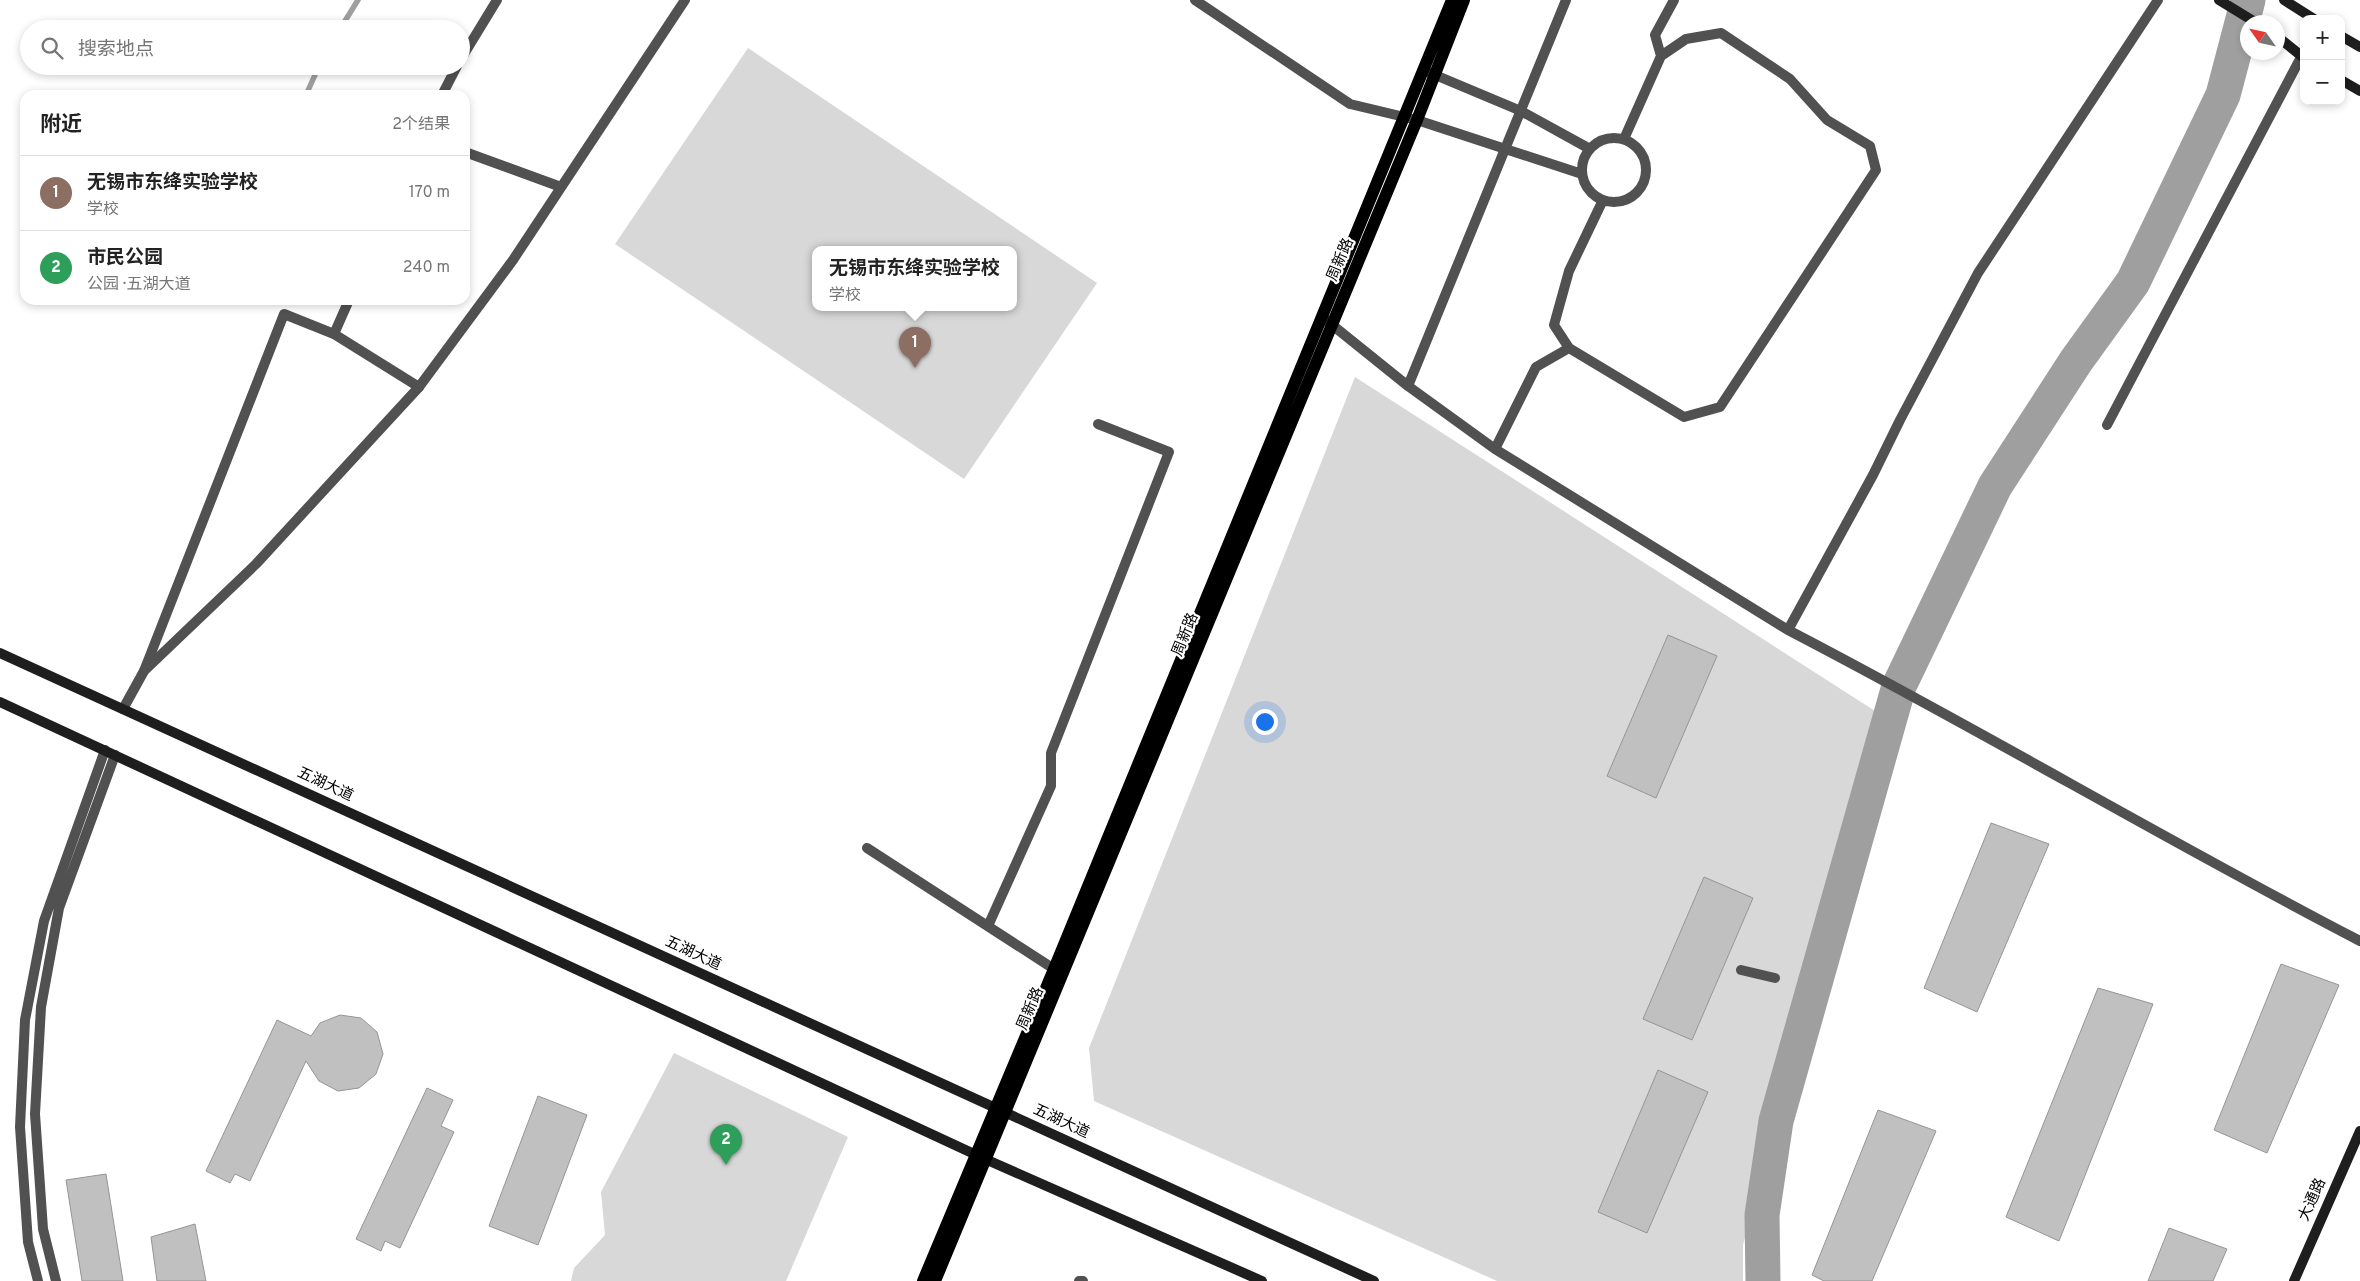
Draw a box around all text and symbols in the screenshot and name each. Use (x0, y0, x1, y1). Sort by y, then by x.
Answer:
north arrow (2240, 15, 2285, 60)
map controls (2300, 15, 2345, 105)
button: + (2300, 15, 2345, 60)
search box (20, 20, 470, 75)
icon: search (38, 34, 66, 62)
text: 搜索地点 (78, 38, 154, 62)
button: − (2300, 60, 2345, 105)
text: 附近 (40, 112, 82, 139)
text: 2个结果 (392, 115, 450, 135)
text: 无锡市东绛实验学校 (87, 171, 258, 195)
text: 1 (53, 183, 59, 203)
text: 170 m (409, 183, 450, 203)
text: 学校 (87, 200, 119, 220)
street label: 周新路 (1323, 236, 1359, 284)
text: 市民公园 (87, 246, 163, 270)
popup (812, 246, 1017, 311)
text: 无锡市东绛实验学校 (829, 257, 1000, 281)
text: 2 (51, 258, 61, 278)
text: 240 m (403, 258, 450, 278)
text: 公园 · 五湖大道 (87, 275, 191, 295)
text: 学校 (829, 286, 861, 306)
pin: 1 (899, 327, 931, 368)
street label: 周新路 (1169, 611, 1203, 659)
your location (1252, 709, 1278, 735)
street label: 五湖大道 (294, 764, 356, 806)
street label: 五湖大道 (662, 933, 724, 975)
street label: 周新路 (1013, 985, 1049, 1033)
street label: 五湖大道 (1030, 1101, 1092, 1143)
pin: 2 (710, 1124, 742, 1165)
street label: 大通路 (2295, 1176, 2331, 1224)

